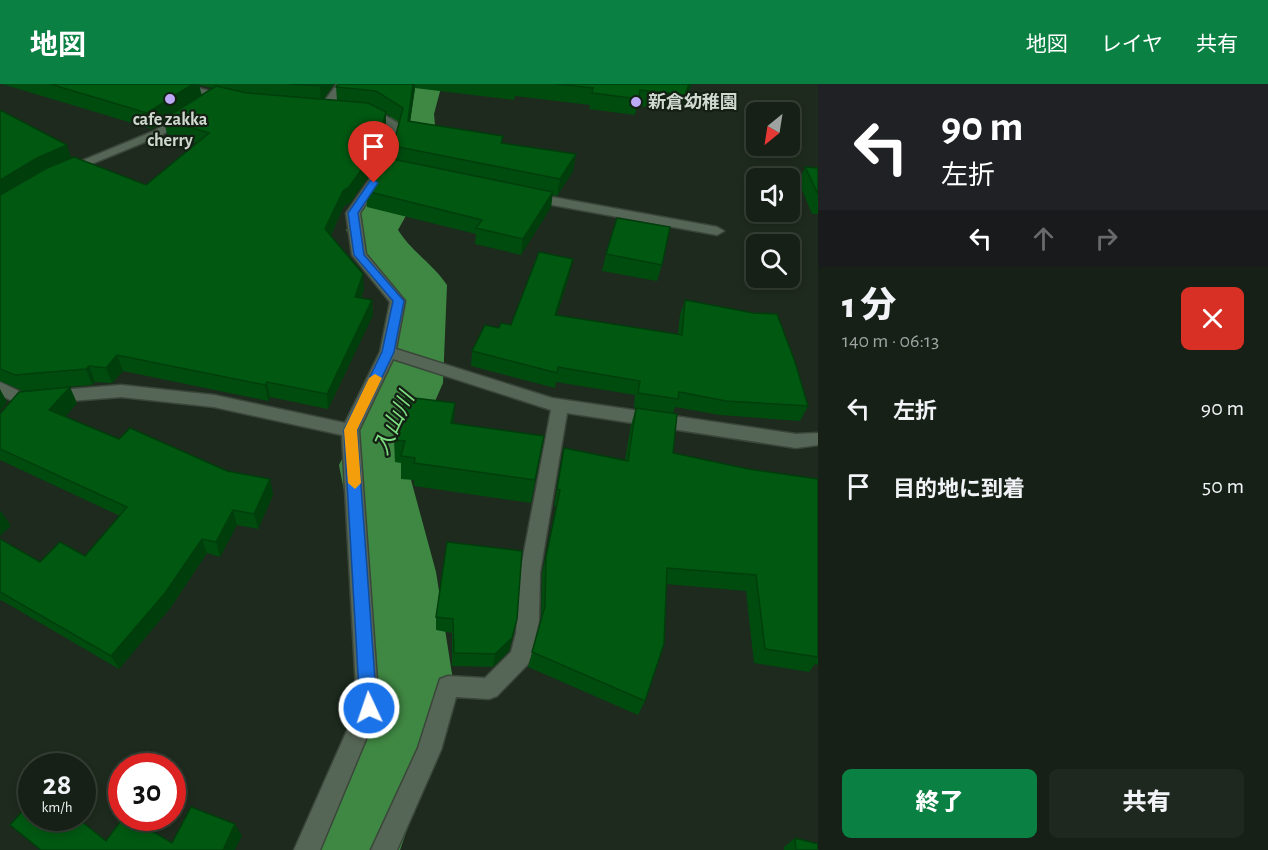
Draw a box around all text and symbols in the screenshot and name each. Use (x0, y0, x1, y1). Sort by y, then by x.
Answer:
text: 地図 (30, 32, 86, 60)
text: 地図 (1026, 34, 1068, 55)
text: レイヤ (1101, 34, 1163, 55)
text: 共有 (1196, 34, 1238, 55)
marker: cafe zakka cherry (163, 92, 177, 106)
place label: 新倉幼稚園 (648, 92, 738, 112)
marker: 新倉幼稚園 (629, 95, 643, 109)
north arrow (746, 102, 800, 156)
map controls (746, 102, 800, 288)
text: 90 m (941, 106, 1023, 148)
icon: left (842, 108, 920, 186)
place label: cafe zakka cherry (133, 111, 208, 150)
pin (348, 121, 399, 183)
icon: arrive (357, 130, 390, 163)
text: 左折 (941, 162, 995, 189)
button: sound (746, 168, 800, 222)
icon: left (964, 222, 997, 255)
icon: ahead (1027, 222, 1060, 255)
icon: right (1090, 222, 1123, 255)
button: search (746, 234, 800, 288)
button: close (1181, 287, 1244, 350)
text: 1 分 (842, 288, 896, 324)
text: 140 m · 06:13 (842, 331, 939, 351)
water label: 入山川 (369, 387, 419, 458)
icon: left (842, 392, 875, 425)
text: 90 m (1201, 397, 1244, 419)
text: 左折 (893, 400, 937, 422)
icon: arrive (842, 470, 875, 503)
text: 50 m (1202, 475, 1244, 497)
text: 目的地に到着 (893, 478, 1025, 500)
position arrow (337, 676, 401, 740)
speed limit sign: 30 (108, 753, 186, 831)
button: 終了 (842, 769, 1037, 838)
button: 共有 (1049, 769, 1244, 838)
text: 28 (43, 770, 71, 800)
text: km/h (42, 800, 72, 815)

